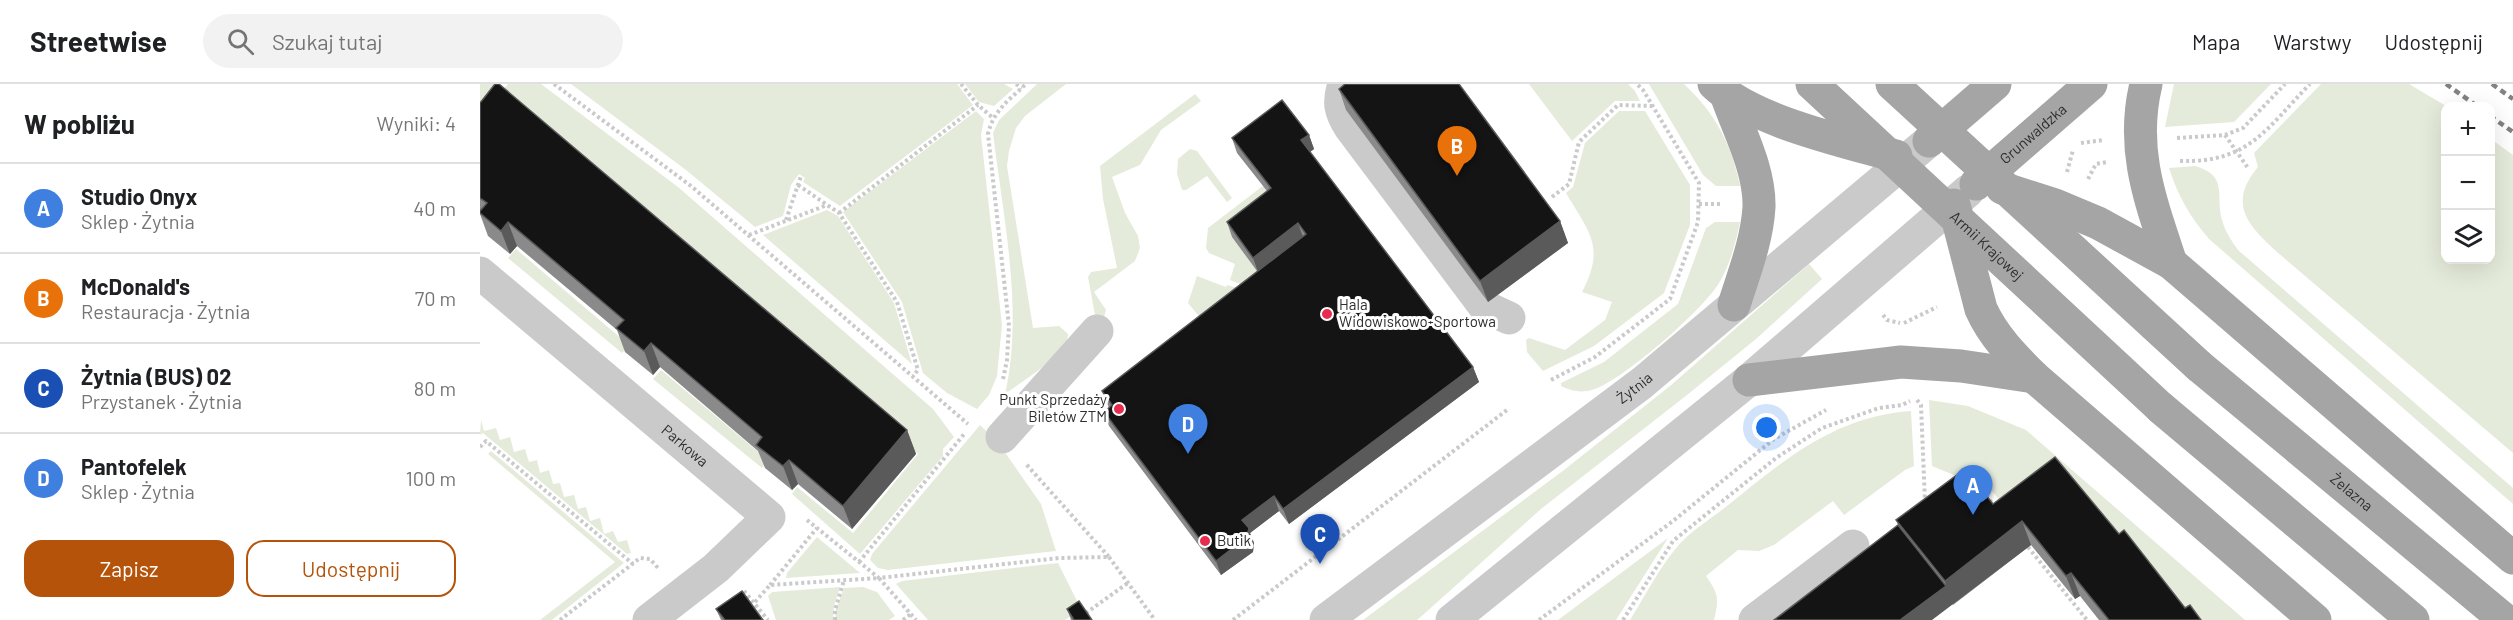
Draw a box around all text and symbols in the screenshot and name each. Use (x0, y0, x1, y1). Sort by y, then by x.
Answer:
search box (203, 14, 623, 68)
text: Streetwise (30, 24, 167, 58)
icon: search (224, 25, 257, 58)
text: Szukaj tutaj (272, 28, 383, 54)
text: Mapa (2192, 29, 2240, 54)
text: Warstwy (2273, 29, 2351, 54)
text: Udostępnij (2384, 29, 2483, 54)
street label: Grunwaldzka (1996, 100, 2070, 167)
map controls (2441, 102, 2495, 264)
button: + (2441, 102, 2495, 156)
text: W pobliżu (24, 108, 135, 139)
text: Wyniki: 4 (377, 111, 456, 135)
pin: B (1438, 126, 1476, 176)
button: − (2441, 156, 2495, 210)
text: Studio Onyx (81, 183, 197, 209)
text: A (37, 196, 50, 220)
text: 40 m (413, 196, 456, 220)
street label: Armii Krajowej (1947, 207, 2028, 284)
text: Sklep · Żytnia (81, 209, 195, 233)
button: layers (2441, 210, 2495, 264)
text: McDonald's (81, 273, 190, 299)
text: B (37, 286, 50, 310)
text: 70 m (415, 286, 456, 310)
place label: Hala Widowiskowo-Sportowa (1339, 295, 1496, 330)
text: Restauracja · Żytnia (81, 299, 250, 323)
marker: Hala Widowiskowo-Sportowa (1320, 307, 1334, 321)
text: Żytnia (BUS) 02 (81, 363, 231, 389)
street label: Żytnia (1613, 368, 1656, 407)
text: C (37, 376, 50, 400)
text: 80 m (414, 376, 456, 400)
text: Przystanek · Żytnia (81, 389, 242, 413)
place label: Punkt Sprzedaży Biletów ZTM (999, 390, 1107, 425)
marker: Punkt Sprzedaży Biletów ZTM (1112, 402, 1126, 416)
pin: D (1168, 404, 1208, 454)
your location (1752, 413, 1781, 442)
street label: Parkowa (658, 420, 712, 470)
text: Pantofelek (81, 453, 187, 479)
text: D (37, 466, 50, 490)
text: 100 m (406, 466, 456, 490)
pin: A (1954, 466, 1992, 515)
street label: Żelazna (2327, 469, 2377, 515)
text: Sklep · Żytnia (81, 479, 195, 503)
pin: C (1300, 514, 1340, 564)
place label: Butik (1217, 531, 1252, 549)
marker: Butik (1198, 534, 1212, 548)
button: Zapisz (24, 540, 234, 597)
button: Udostępnij (246, 540, 456, 597)

